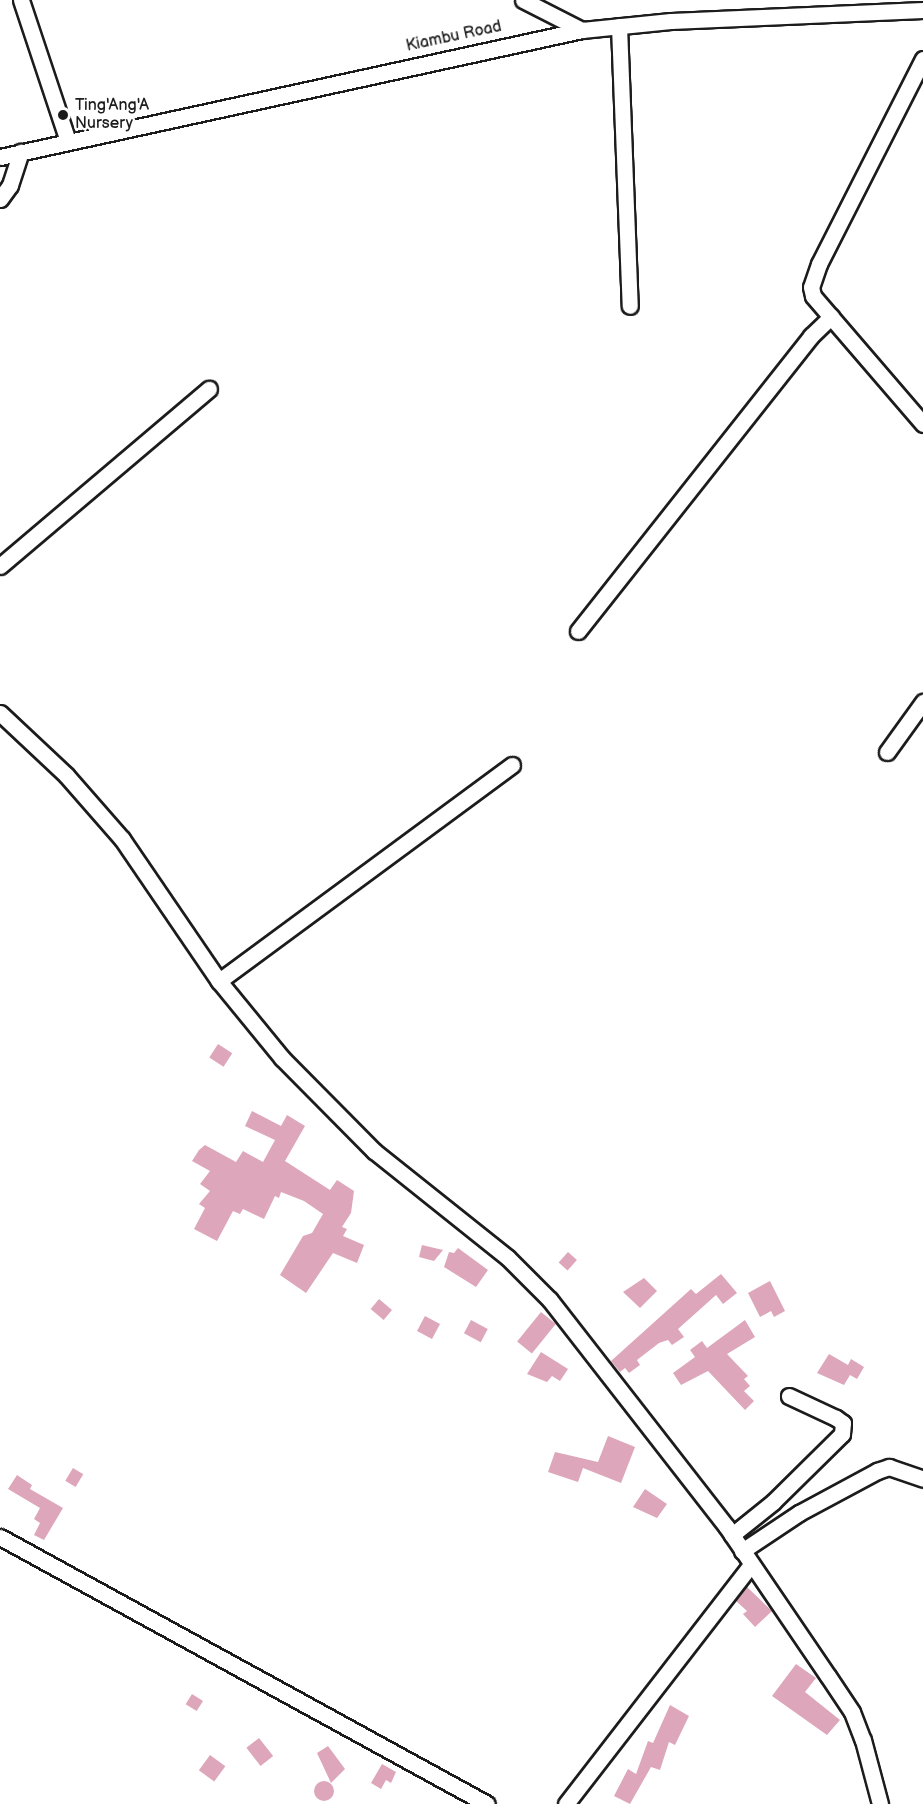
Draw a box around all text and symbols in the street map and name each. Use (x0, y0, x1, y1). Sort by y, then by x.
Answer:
street label: Kiambu Road (404, 17, 504, 57)
place label: Ting'Ang'A Nursery (75, 96, 149, 134)
marker: Ting'Ang'A Nursery (56, 108, 70, 122)

